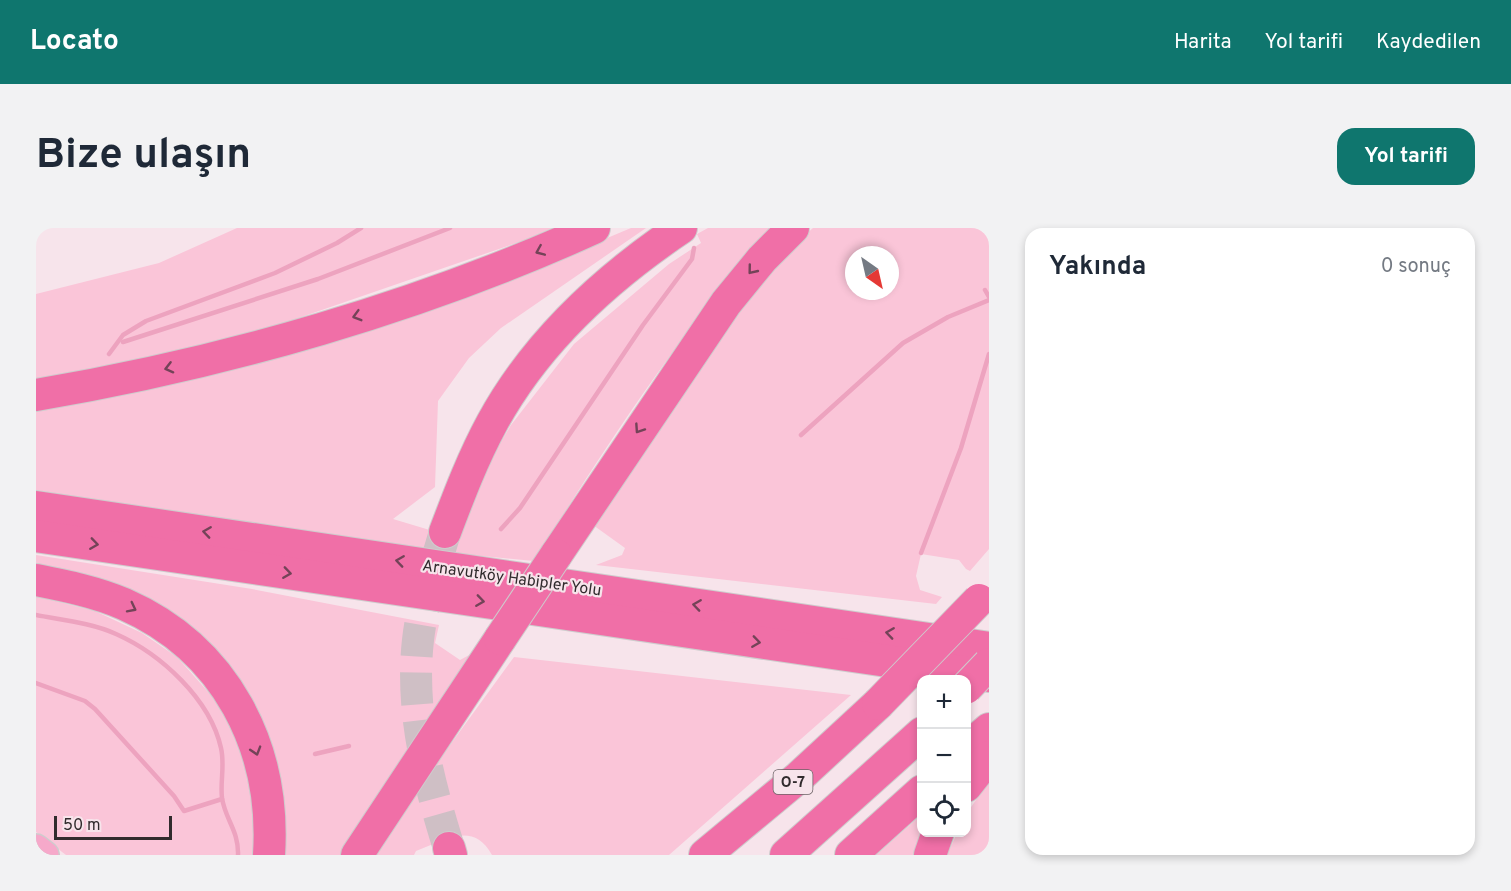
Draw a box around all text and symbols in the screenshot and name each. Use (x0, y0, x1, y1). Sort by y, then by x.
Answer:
text: Locato (30, 24, 119, 60)
text: Harita (1174, 29, 1232, 56)
text: Yol tarifi (1265, 29, 1343, 56)
text: Kaydedilen (1376, 29, 1481, 56)
button: Yol tarifi (1337, 128, 1475, 185)
text: Bize ulaşın (36, 130, 251, 183)
one-way arrow (536, 244, 547, 256)
north arrow (845, 246, 899, 300)
text: Yakında (1049, 251, 1146, 284)
text: 0 sonuç (1381, 254, 1451, 280)
one-way arrow (749, 264, 760, 275)
one-way arrow (352, 309, 363, 321)
one-way arrow (164, 360, 174, 373)
one-way arrow (635, 422, 646, 433)
one-way arrow (202, 527, 212, 539)
one-way arrow (89, 538, 98, 550)
one-way arrow (395, 555, 405, 567)
street label: Arnavutköy Habipler Yolu (421, 556, 603, 601)
one-way arrow (282, 566, 291, 578)
one-way arrow (475, 595, 484, 607)
one-way arrow (692, 599, 701, 611)
one-way arrow (126, 601, 136, 612)
one-way arrow (885, 628, 894, 640)
one-way arrow (751, 635, 760, 647)
map controls (917, 675, 971, 837)
button: + (917, 675, 971, 729)
button: − (917, 729, 971, 783)
one-way arrow (249, 745, 261, 756)
road number: O-7 (774, 770, 813, 794)
button: locate (917, 783, 971, 837)
scale bar (54, 813, 172, 840)
text: 50 m (63, 816, 101, 836)

